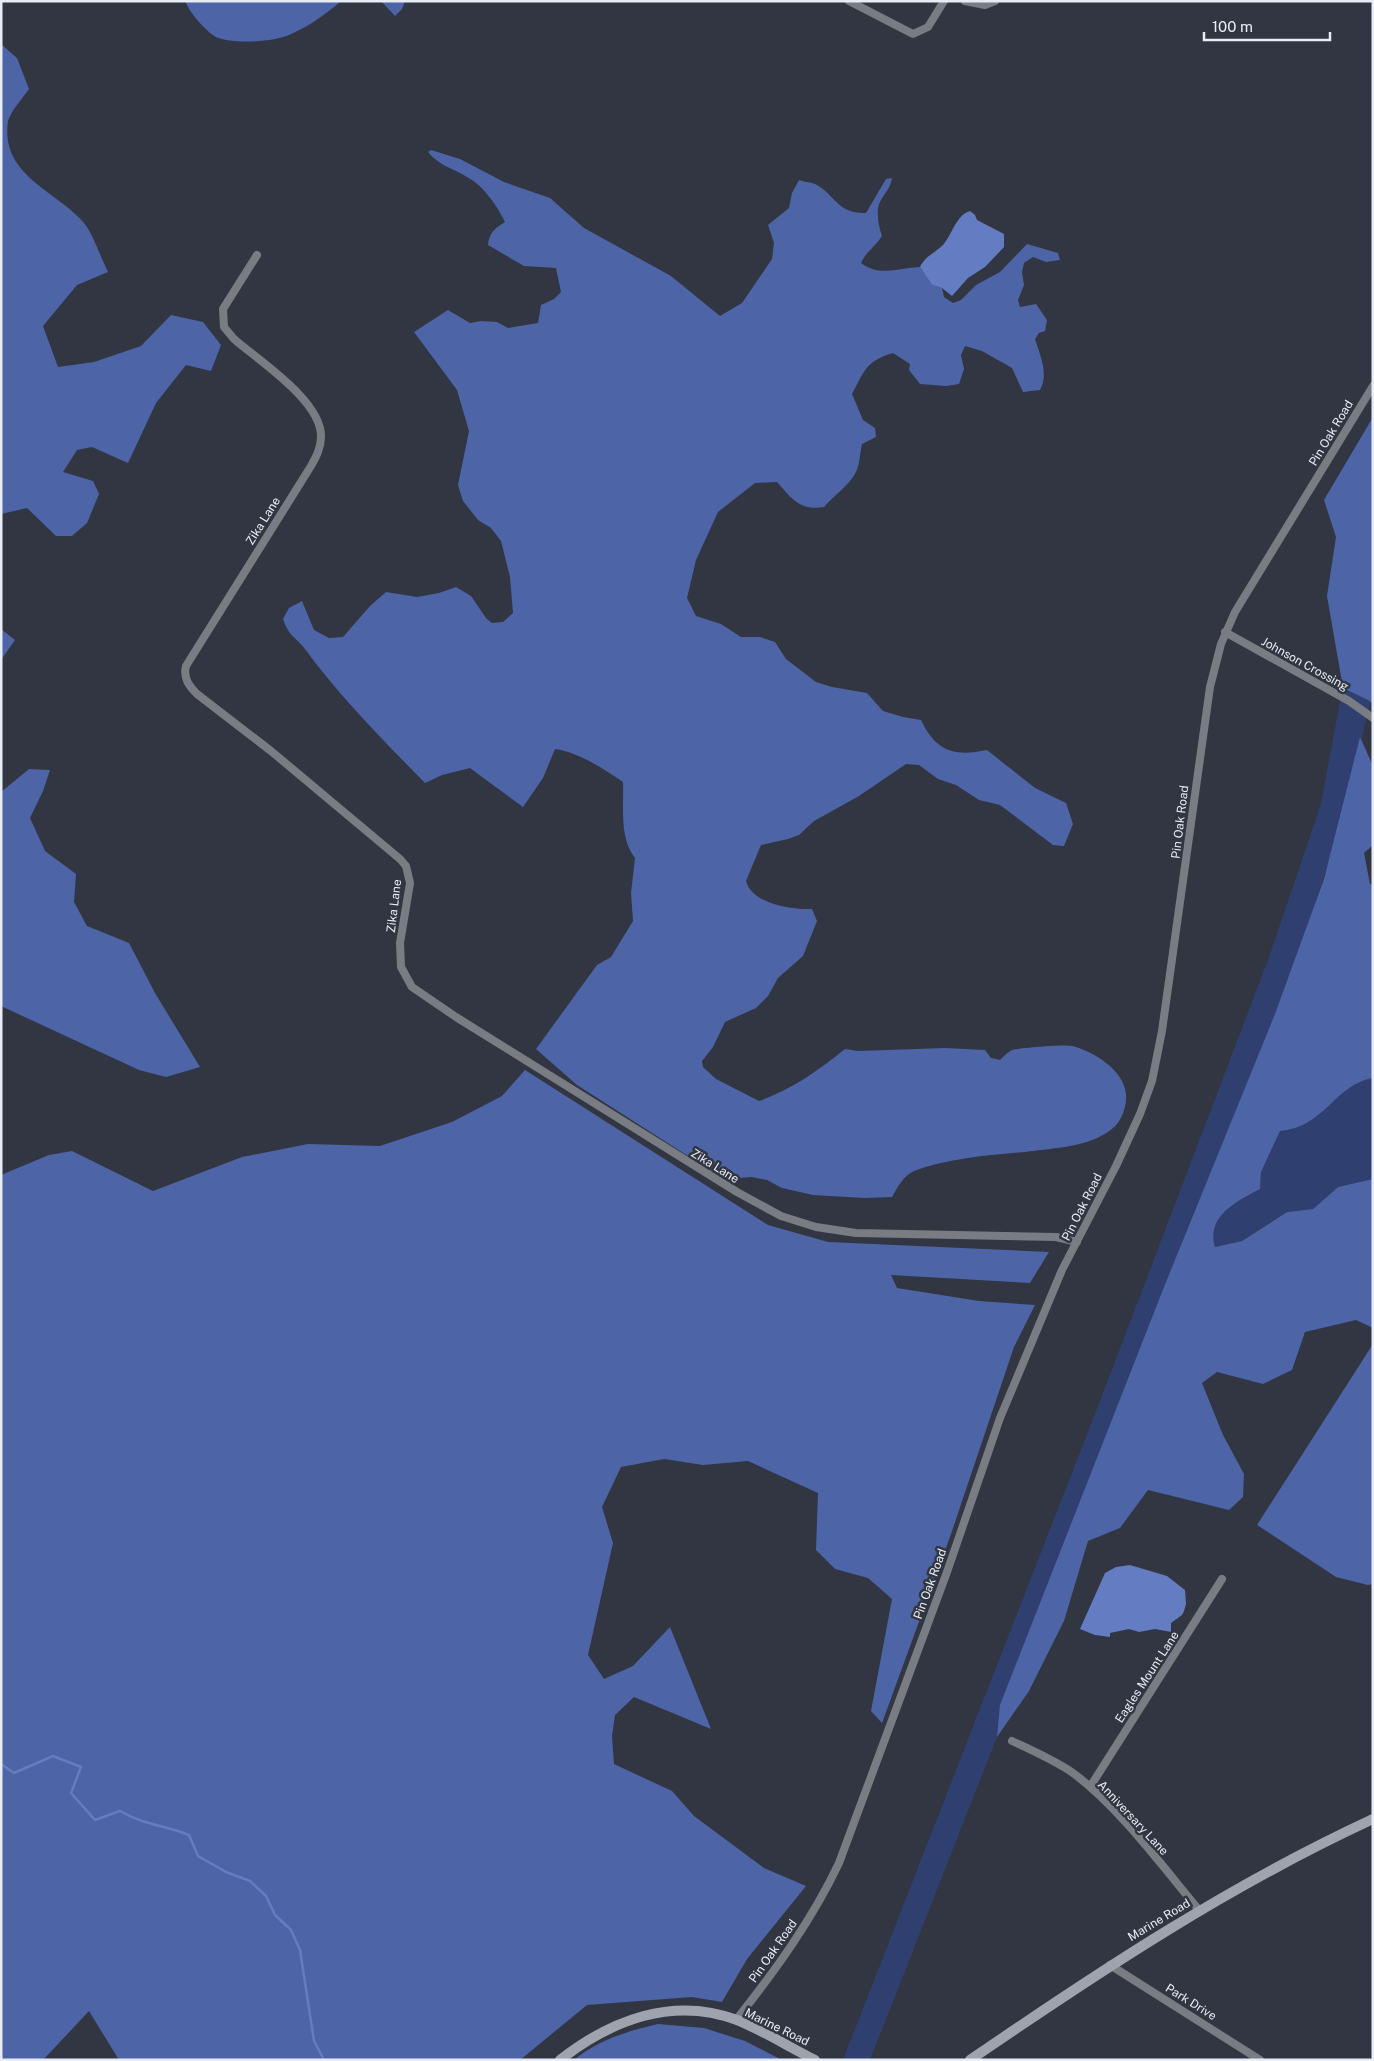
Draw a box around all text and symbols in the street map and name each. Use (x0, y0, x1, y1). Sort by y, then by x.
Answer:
scale bar (1204, 10, 1330, 42)
text: 100 m (1212, 18, 1253, 35)
street label: Pin Oak Road (1306, 398, 1356, 468)
street label: Zika Lane (243, 494, 283, 547)
street label: Johnson Crossing (1259, 634, 1351, 694)
street label: Pin Oak Road (1169, 784, 1191, 860)
street label: Zika Lane (384, 878, 404, 934)
street label: Zika Lane (689, 1146, 742, 1186)
street label: Pin Oak Road (1059, 1171, 1105, 1243)
street label: Pin Oak Road (911, 1547, 949, 1621)
street label: Eagles Mount Lane (1112, 1628, 1182, 1725)
street label: Anniversary Lane (1095, 1778, 1171, 1858)
street label: Marine Road (1125, 1896, 1193, 1944)
street label: Pin Oak Road (746, 1917, 800, 1985)
street label: Park Drive (1163, 1981, 1219, 2023)
street label: Marine Road (742, 2005, 812, 2049)

